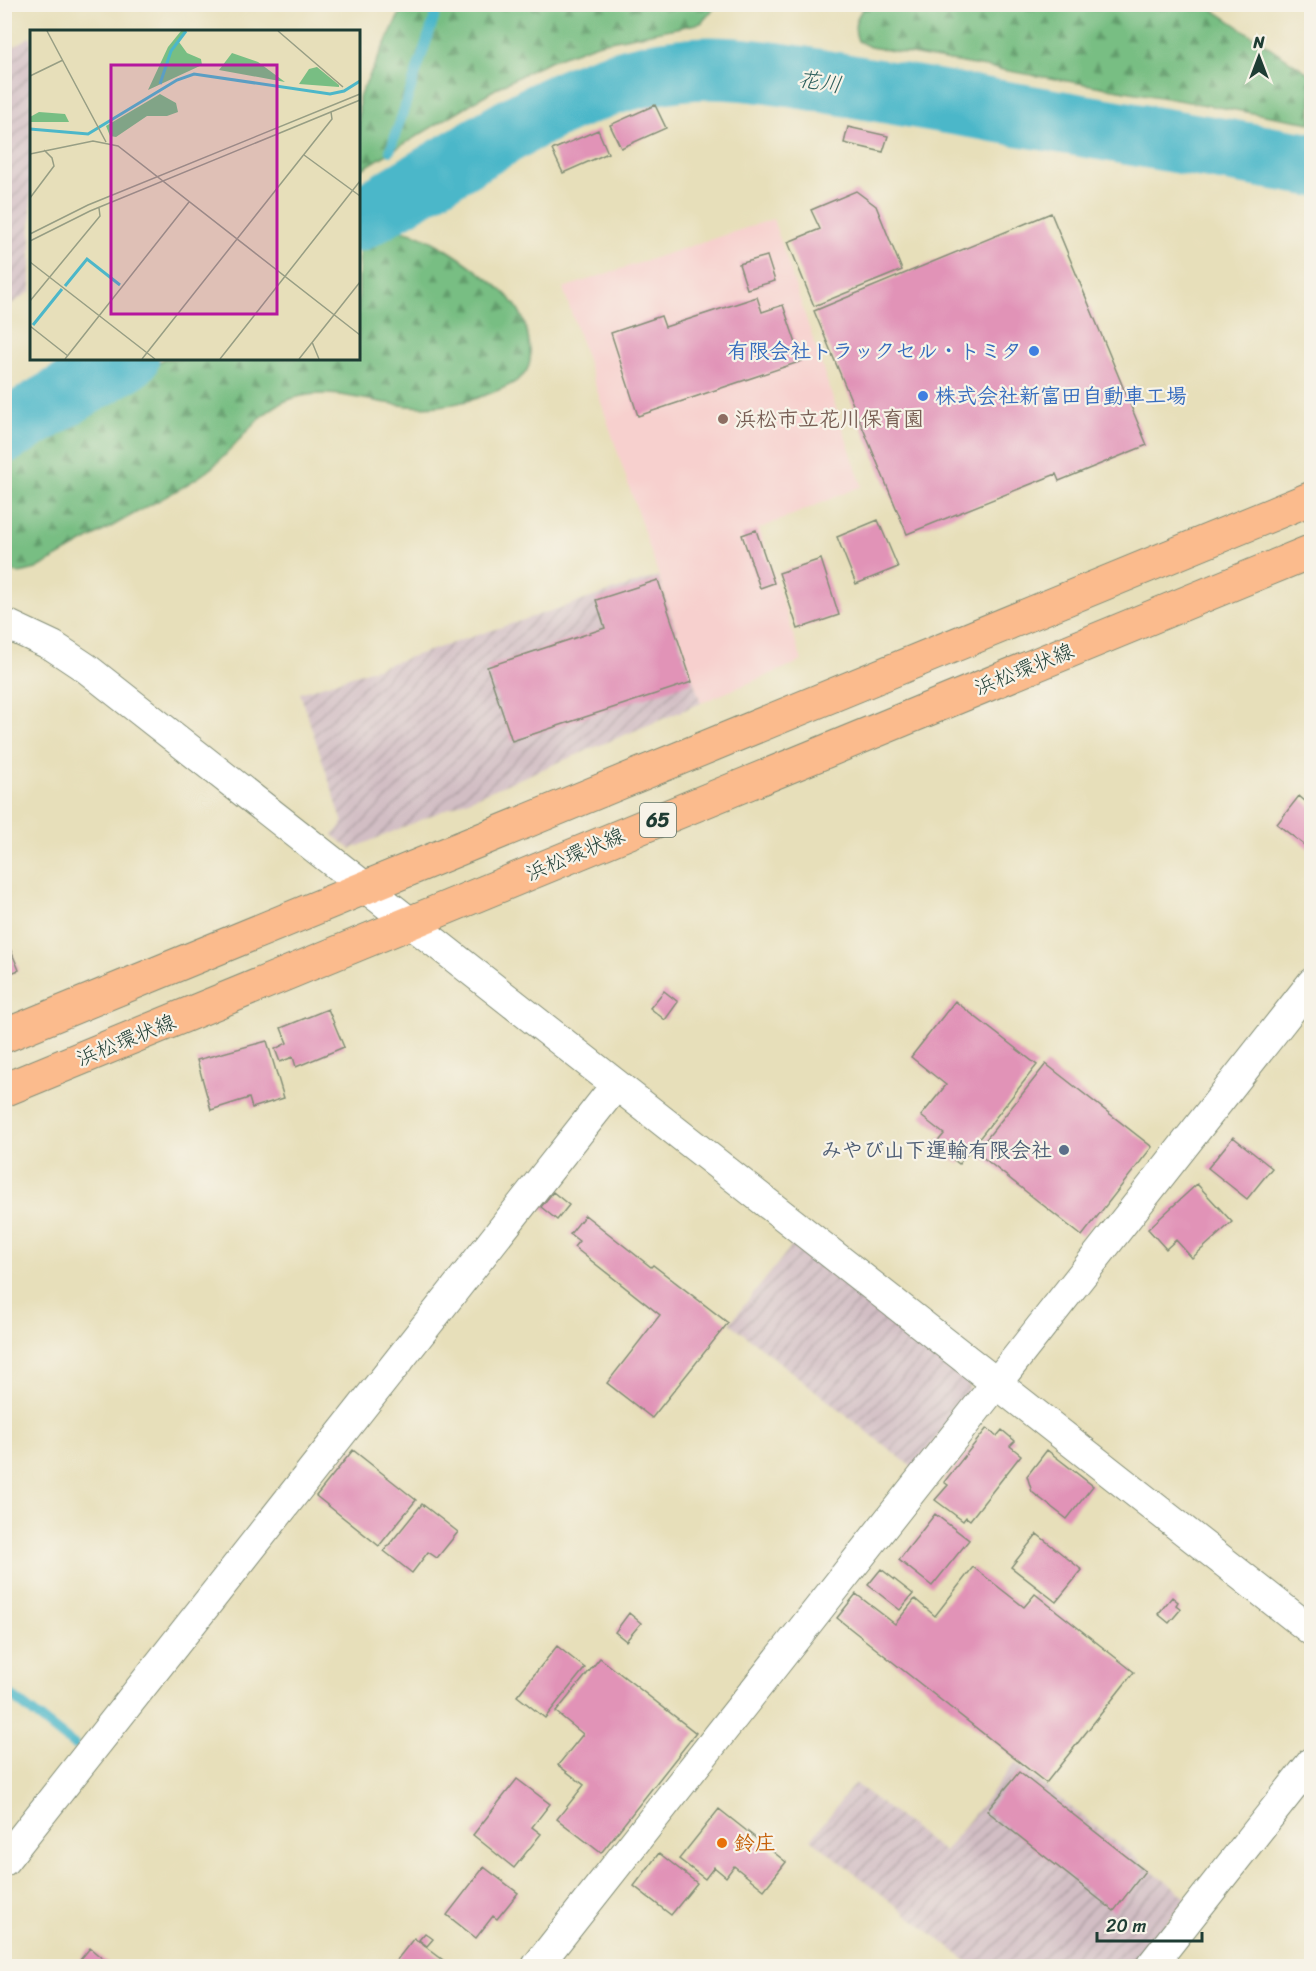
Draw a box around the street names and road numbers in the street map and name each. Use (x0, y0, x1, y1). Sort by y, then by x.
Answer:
street label: 浜松環状線 (968, 632, 1080, 706)
road number: 65 (640, 803, 676, 837)
street label: 浜松環状線 (519, 816, 631, 892)
street label: 浜松環状線 (70, 1003, 182, 1077)

